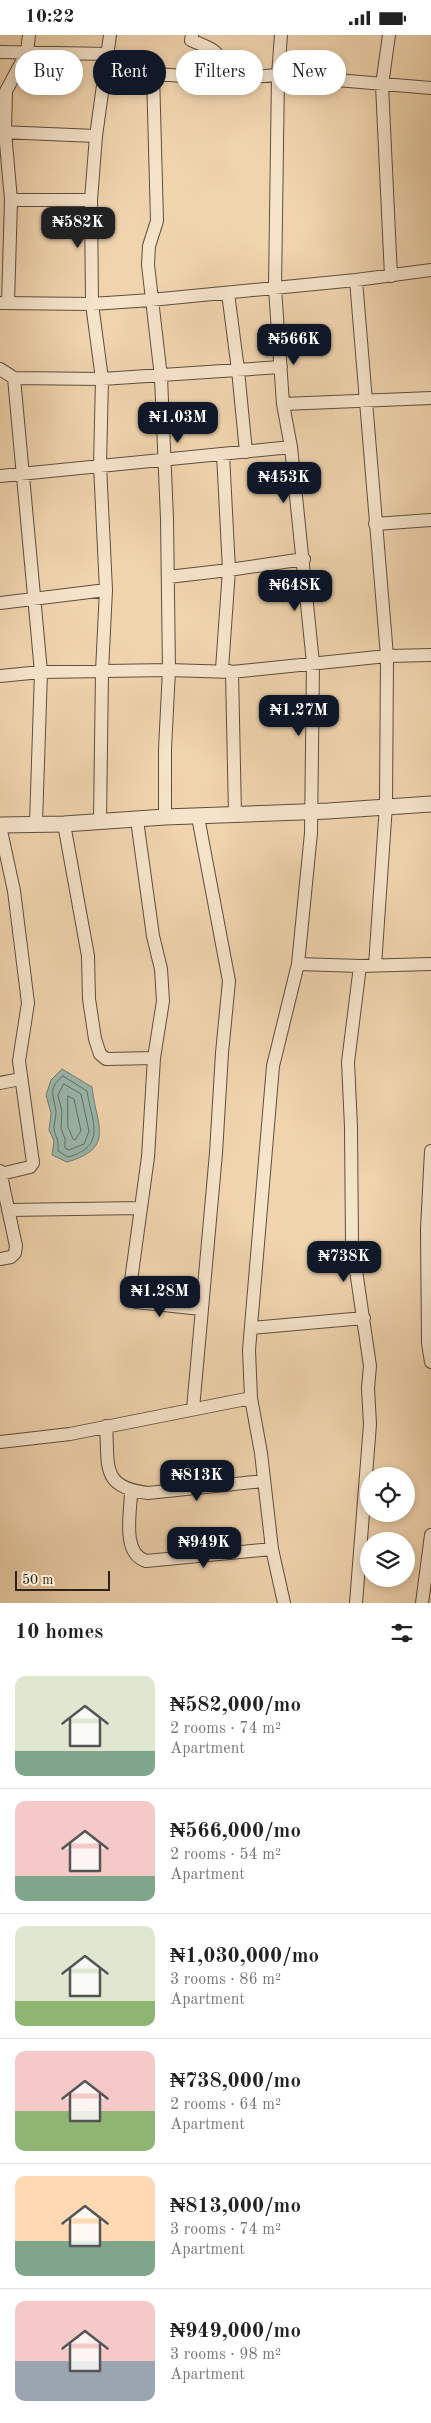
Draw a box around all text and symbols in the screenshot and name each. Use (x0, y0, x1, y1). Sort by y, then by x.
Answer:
text: 10:22 (25, 8, 74, 27)
chip: Buy (15, 50, 83, 95)
chip: Rent (93, 50, 166, 95)
chip: Filters (176, 50, 263, 95)
chip: New (273, 50, 346, 95)
pin: ₦582K (43, 207, 113, 249)
text: ₦582K (52, 215, 104, 231)
pin: ₦566K (259, 323, 329, 366)
text: ₦566K (268, 332, 320, 348)
pin: ₦1.03M (137, 401, 219, 444)
text: ₦1.03M (149, 410, 207, 426)
pin: ₦453K (249, 461, 319, 504)
text: ₦453K (258, 470, 310, 486)
pin: ₦648K (260, 569, 330, 612)
text: ₦648K (269, 578, 321, 594)
pin: ₦1.27M (258, 695, 340, 737)
text: ₦1.27M (270, 703, 328, 719)
pin: ₦738K (309, 1241, 379, 1283)
text: ₦738K (318, 1249, 370, 1265)
pin: ₦1.28M (119, 1275, 201, 1318)
text: ₦1.28M (131, 1284, 189, 1300)
pin: ₦813K (162, 1459, 232, 1502)
map controls (360, 1467, 415, 1587)
button: locate (360, 1467, 415, 1522)
text: ₦813K (171, 1468, 223, 1484)
pin: ₦949K (169, 1527, 239, 1569)
button: layers (360, 1532, 415, 1587)
text: ₦949K (178, 1535, 230, 1551)
scale bar (15, 1568, 110, 1591)
text: 50 m (22, 1573, 53, 1587)
icon: filters (388, 1619, 416, 1647)
text: 10 homes (15, 1622, 103, 1643)
text: ₦582,000/mo (170, 1695, 301, 1716)
icon: home (55, 1696, 115, 1756)
text: 2 rooms · 74 m² (170, 1721, 281, 1737)
text: Apartment (170, 1741, 245, 1757)
icon: home (55, 1821, 115, 1881)
text: ₦566,000/mo (170, 1821, 301, 1842)
text: 2 rooms · 54 m² (170, 1847, 281, 1863)
text: Apartment (170, 1867, 245, 1883)
icon: home (55, 1946, 115, 2006)
text: ₦1,030,000/mo (170, 1946, 319, 1967)
text: 3 rooms · 86 m² (170, 1972, 281, 1988)
text: Apartment (170, 1992, 245, 2008)
icon: home (55, 2071, 115, 2131)
text: ₦738,000/mo (170, 2071, 301, 2092)
text: 2 rooms · 64 m² (170, 2097, 281, 2113)
text: Apartment (170, 2117, 245, 2133)
icon: home (55, 2196, 115, 2256)
text: ₦813,000/mo (170, 2196, 301, 2217)
text: 3 rooms · 74 m² (170, 2222, 281, 2238)
text: Apartment (170, 2242, 245, 2258)
icon: home (55, 2321, 115, 2381)
text: ₦949,000/mo (170, 2321, 301, 2342)
text: 3 rooms · 98 m² (170, 2347, 281, 2363)
text: Apartment (170, 2367, 245, 2383)

